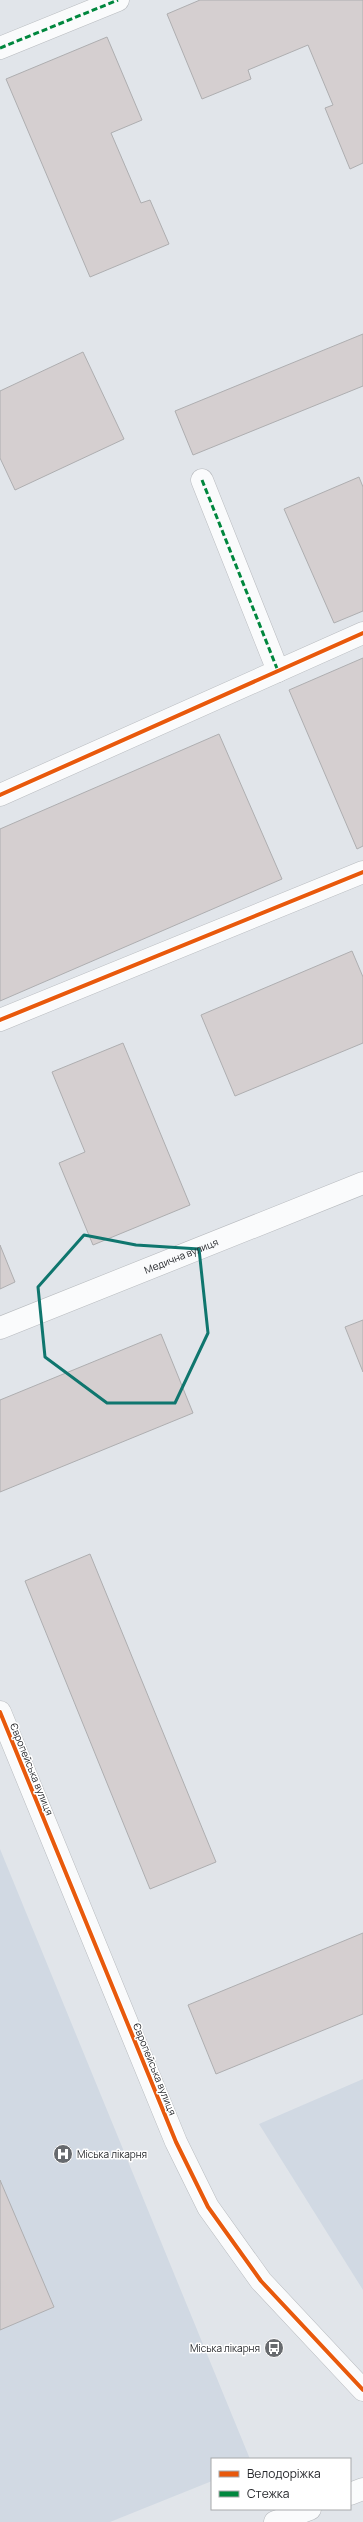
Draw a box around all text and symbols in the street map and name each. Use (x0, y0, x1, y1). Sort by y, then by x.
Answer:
street label: Медична вулиця (142, 1235, 220, 1277)
street label: Європейська вулиця (7, 1721, 57, 1817)
street label: Європейська вулиця (130, 2021, 180, 2117)
hospital icon: Мiська лiкарня (52, 2143, 74, 2165)
place label: Мiська лiкарня (77, 2147, 147, 2161)
bus stop icon: Міська лікарня (263, 2337, 285, 2359)
place label: Міська лікарня (190, 2341, 260, 2355)
legend (211, 2458, 351, 2510)
text: Велодоріжка (247, 2465, 321, 2482)
text: Стежка (247, 2485, 289, 2502)

